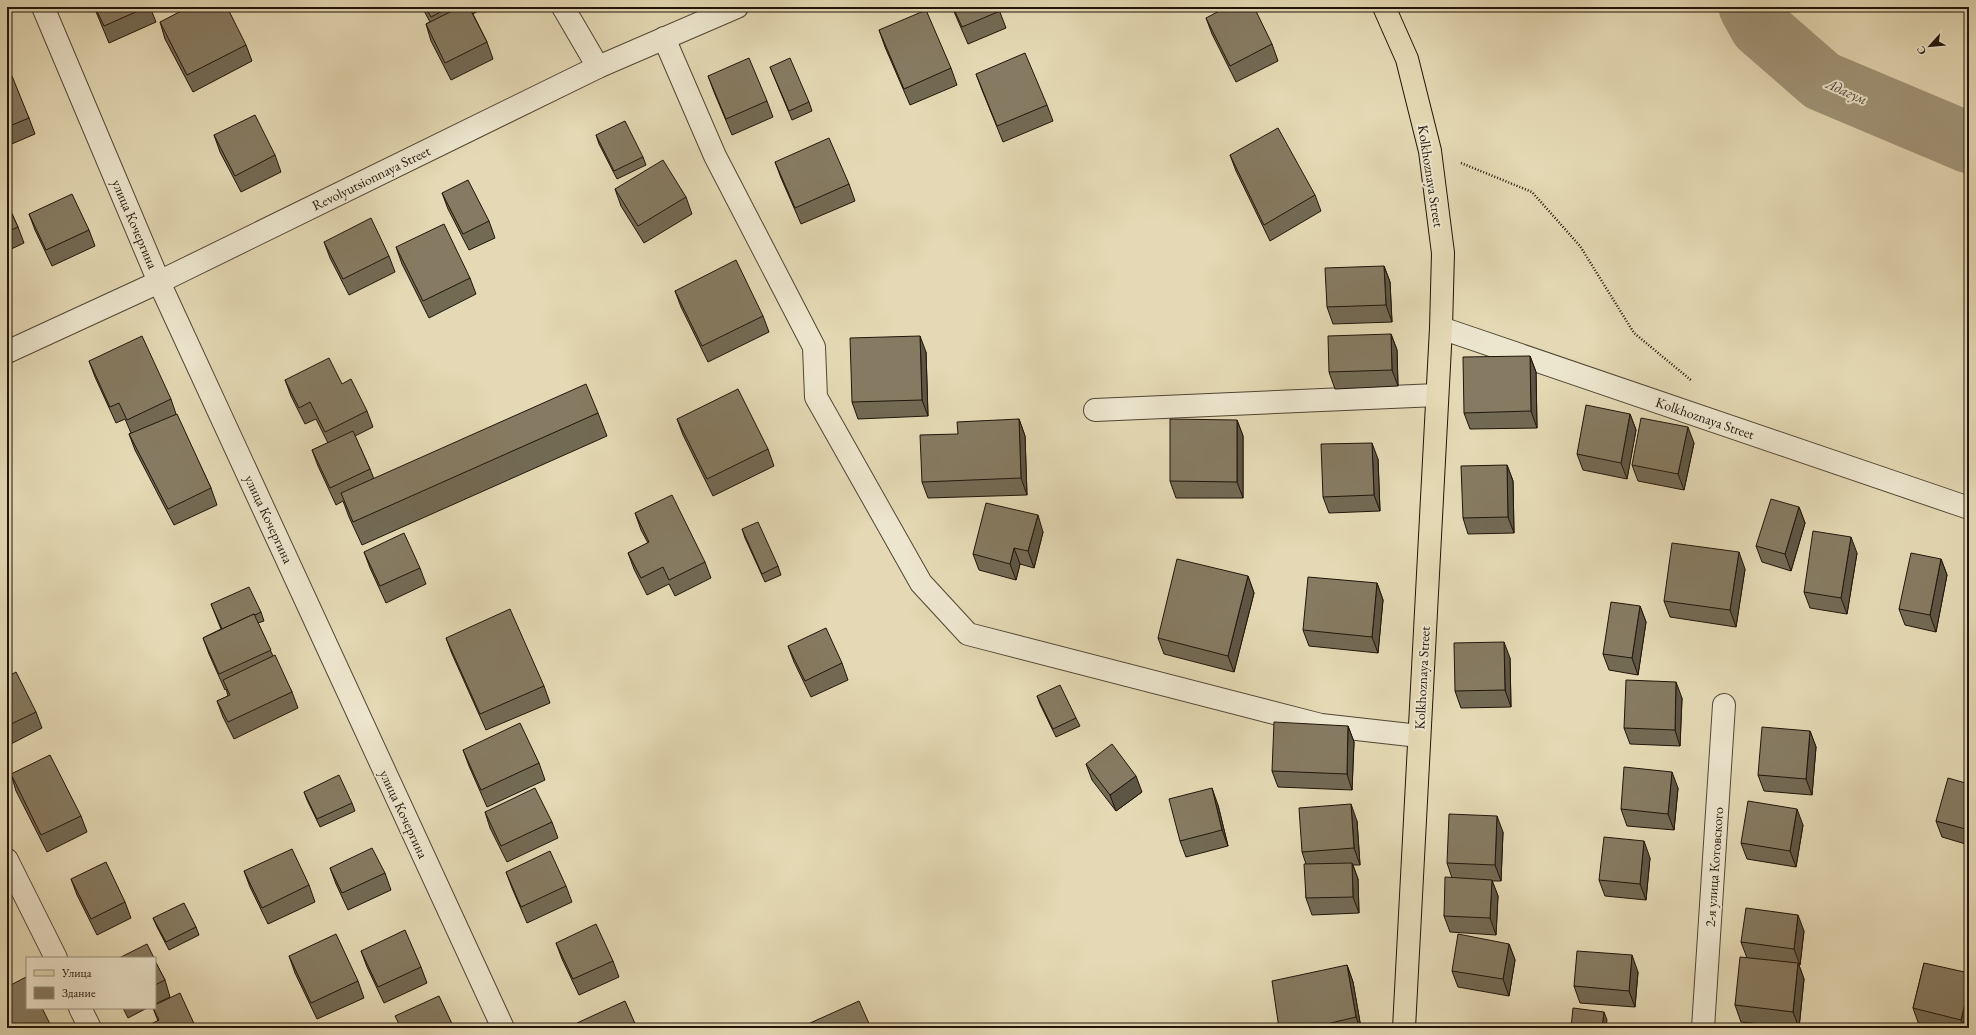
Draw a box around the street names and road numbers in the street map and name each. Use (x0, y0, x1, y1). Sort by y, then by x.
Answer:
street label: Kolkhoznaya Street (1414, 124, 1448, 229)
street label: Revolyutsionnaya Street (309, 141, 434, 214)
street label: улица Кочергина (108, 176, 162, 272)
street label: Kolkhoznaya Street (1653, 393, 1757, 444)
street label: улица Кочергина (241, 472, 298, 567)
street label: Kolkhoznaya Street (1410, 625, 1434, 730)
street label: улица Кочергина (376, 767, 433, 862)
street label: 2-я улица Котовского (1701, 806, 1727, 928)

